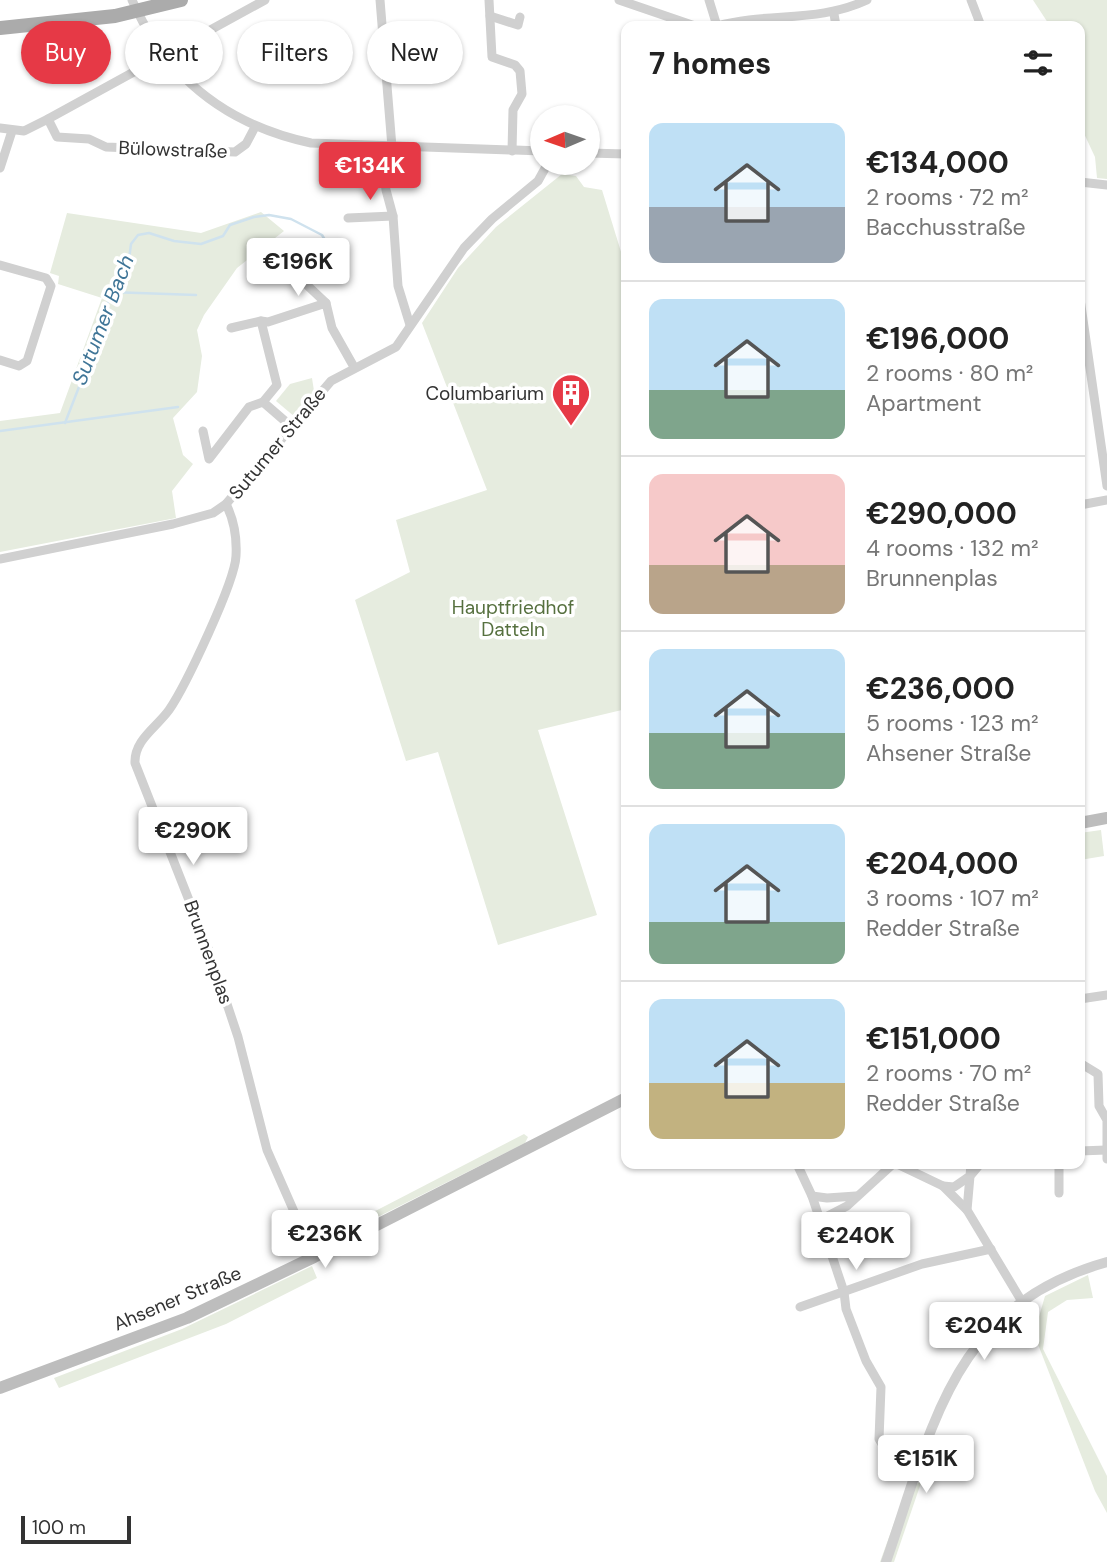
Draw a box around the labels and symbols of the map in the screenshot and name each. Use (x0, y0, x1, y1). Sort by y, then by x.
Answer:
north arrow (530, 105, 600, 175)
street label: Bülowstraße (118, 135, 228, 164)
pin: €134K (321, 142, 419, 202)
pin: €196K (249, 238, 347, 298)
water label: Sutumer Bach (65, 251, 141, 389)
building icon: Columbarium (550, 372, 592, 427)
place label: Columbarium (425, 381, 544, 406)
street label: Sutumer Straße (223, 382, 332, 505)
park label: Hauptfriedhof Datteln (452, 595, 574, 642)
pin: €290K (144, 808, 242, 867)
street label: Brunnenplas (178, 897, 239, 1008)
pin: €236K (276, 1210, 374, 1270)
pin: €240K (807, 1212, 905, 1272)
street label: Ahsener Straße (109, 1260, 245, 1337)
pin: €204K (935, 1302, 1033, 1362)
pin: €151K (877, 1436, 975, 1495)
scale bar (21, 1513, 131, 1545)

